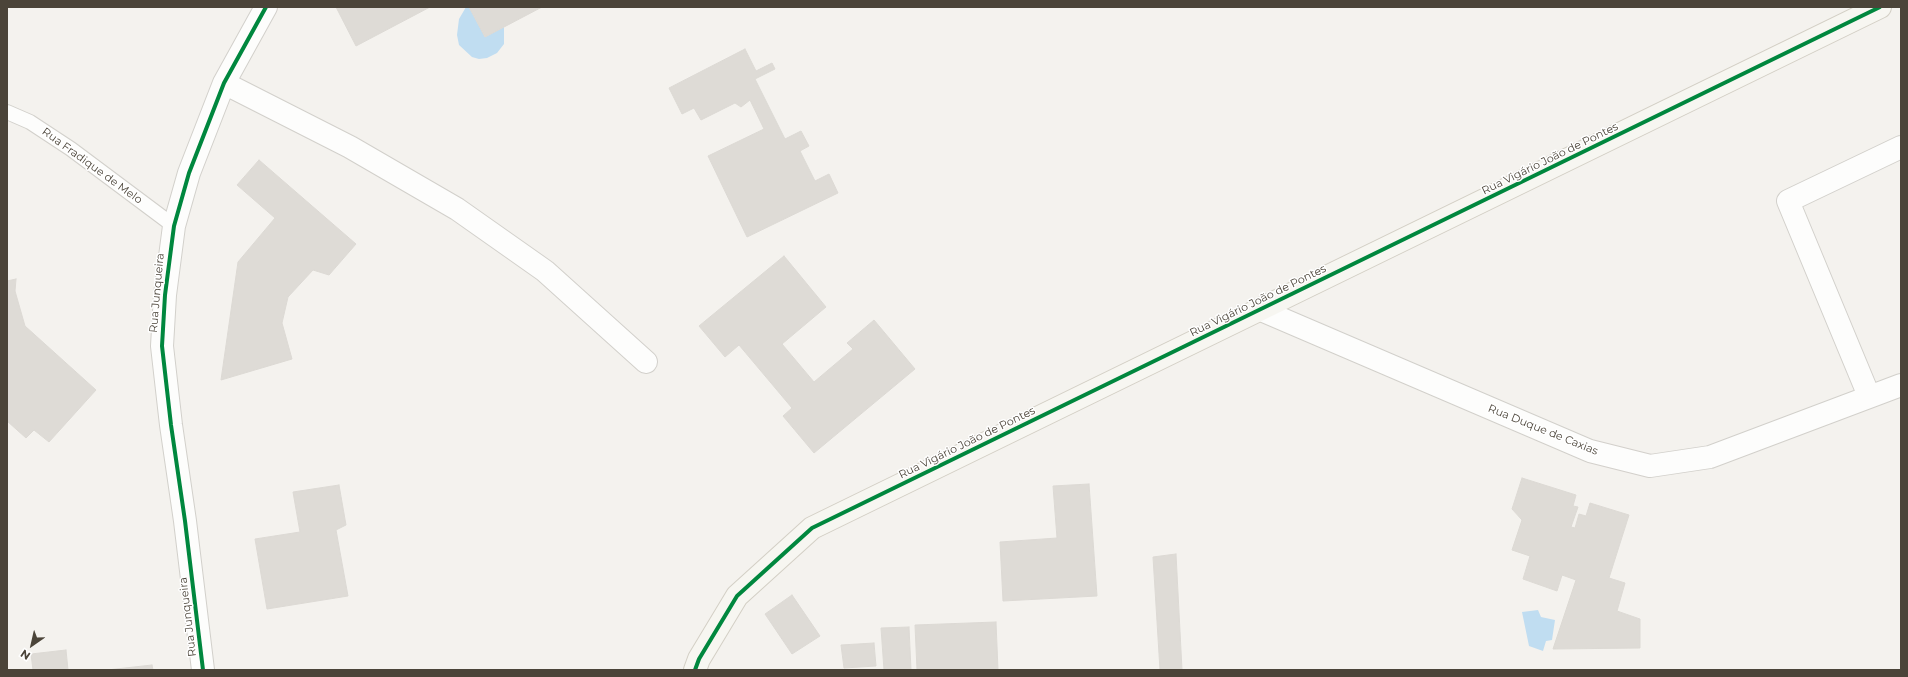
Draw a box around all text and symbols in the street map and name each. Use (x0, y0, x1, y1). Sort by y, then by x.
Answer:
street label: Rua Vigário João de Pontes (1480, 120, 1620, 198)
street label: Rua Fradique de Melo (39, 125, 145, 207)
street label: Rua Junqueira (147, 253, 167, 333)
street label: Rua Vigário João de Pontes (1188, 262, 1328, 340)
street label: Rua Duque de Caxias (1486, 402, 1600, 458)
street label: Rua Vigário João de Pontes (897, 404, 1037, 482)
street label: Rua Junqueira (177, 577, 199, 657)
north arrow (12, 625, 52, 665)
text: N (18, 647, 33, 663)

